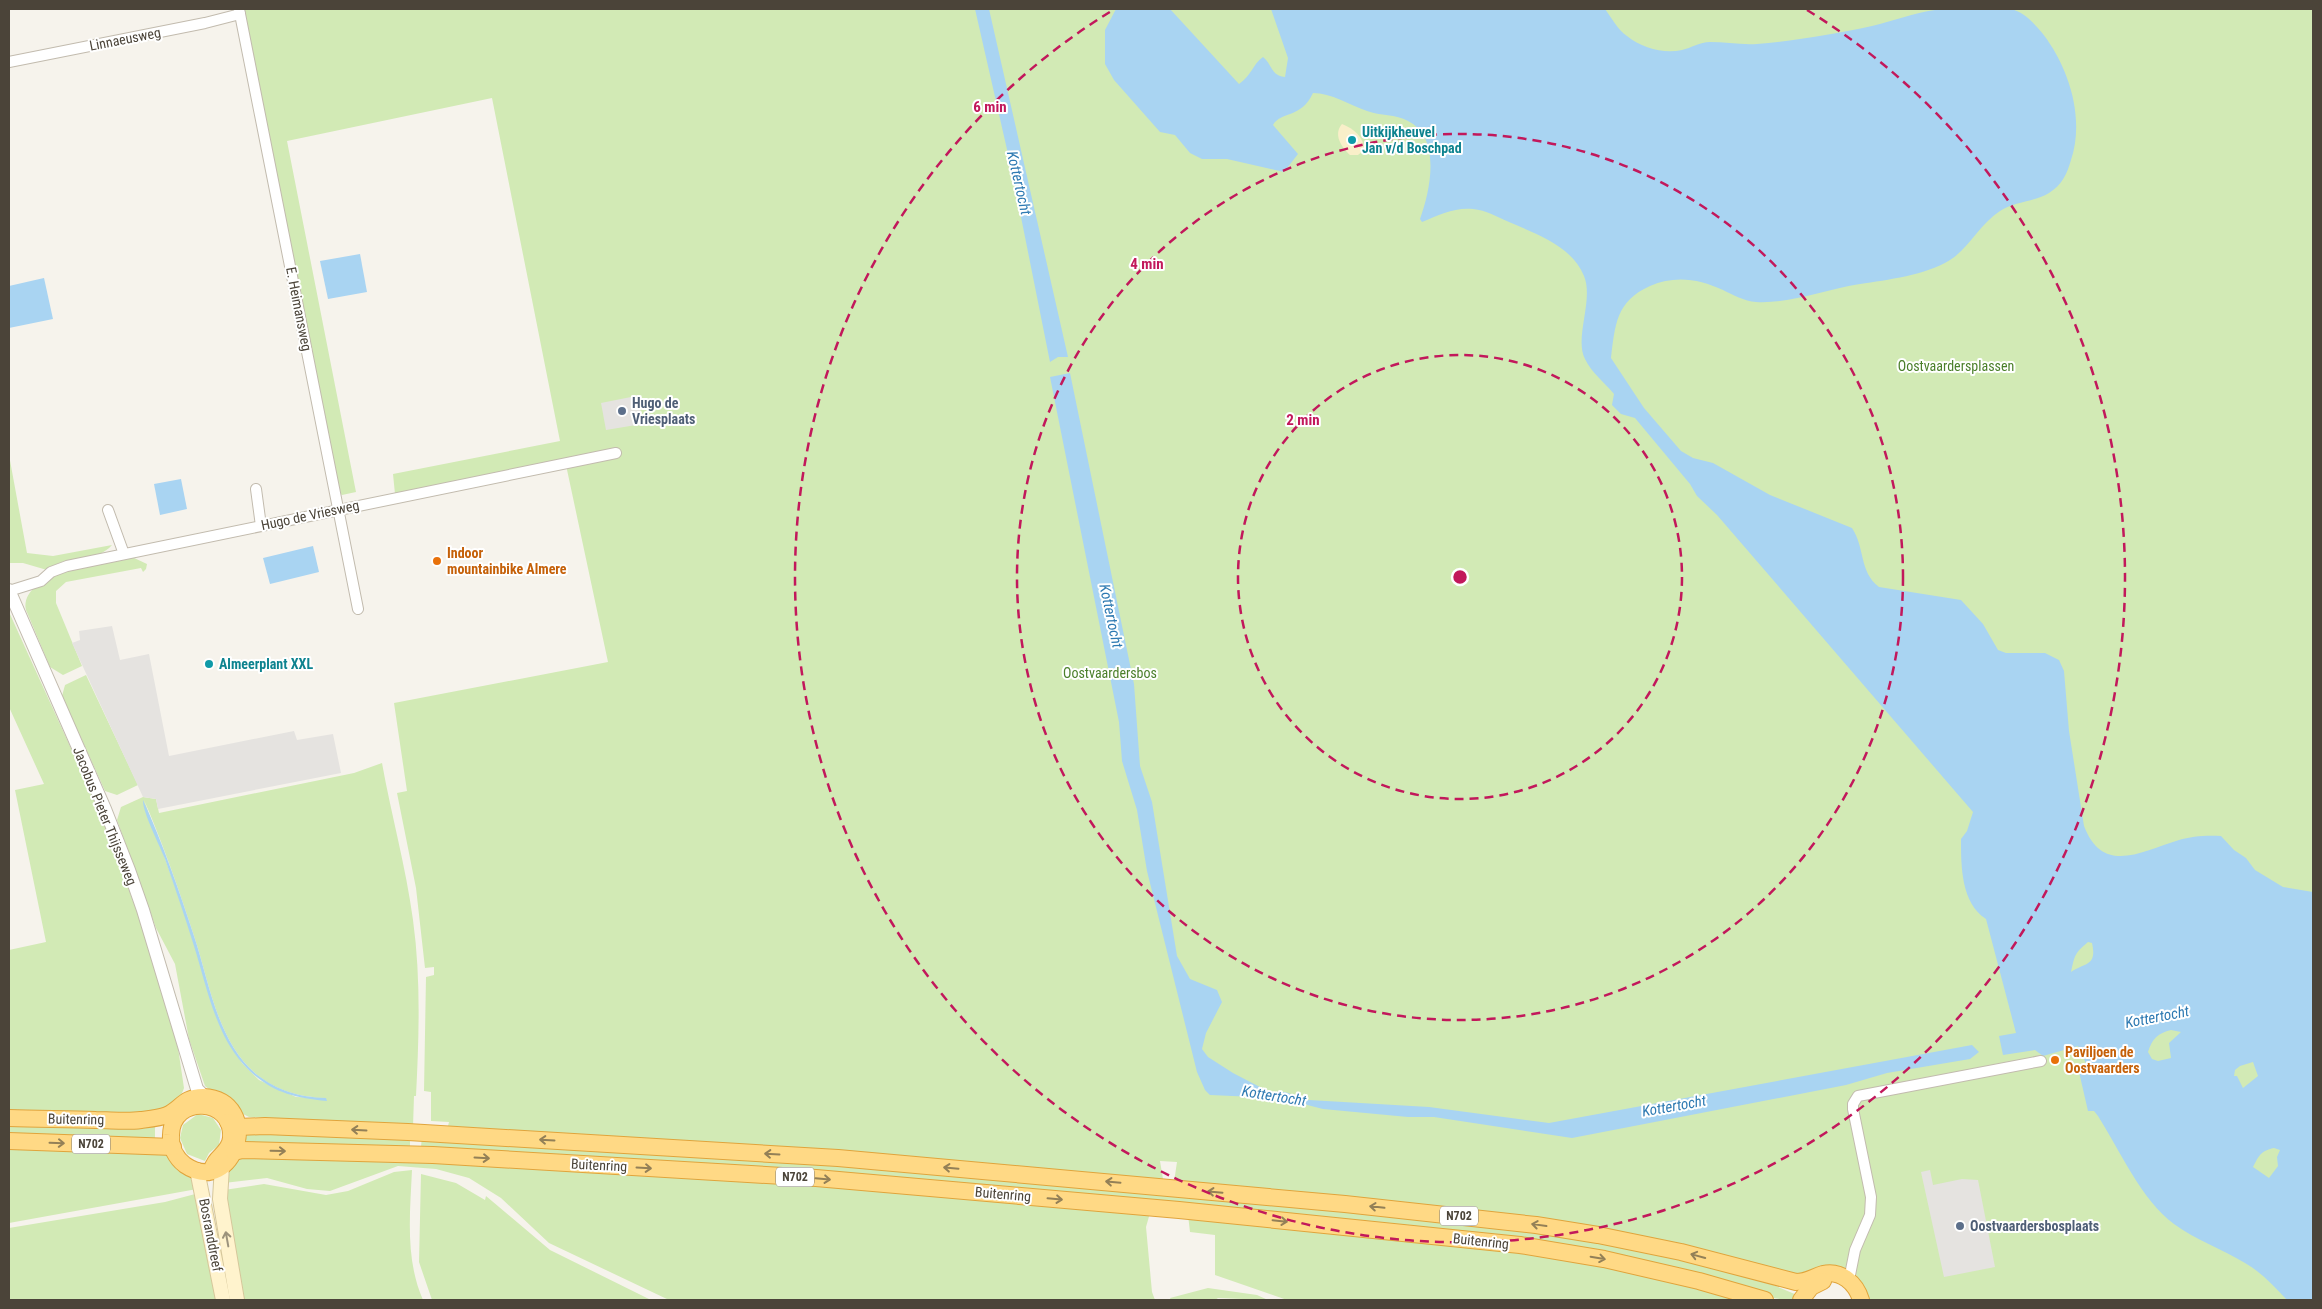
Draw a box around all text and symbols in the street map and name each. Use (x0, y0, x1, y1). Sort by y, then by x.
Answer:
street label: Linnaeusweg (88, 24, 162, 54)
text: 6 min (973, 98, 1007, 116)
place label: Uitkijkheuvel Jan v/d Boschpad (1362, 124, 1462, 156)
marker: Uitkijkheuvel Jan v/d Boschpad (1346, 134, 1358, 146)
water label: Kottertocht (1003, 149, 1035, 217)
text: 4 min (1130, 255, 1164, 273)
street label: E. Heimansweg (283, 266, 315, 352)
park label: Oostvaardersplassen (1898, 358, 2014, 374)
place label: Hugo de Vriesplaats (632, 395, 695, 427)
marker: Hugo de Vriesplaats (616, 405, 628, 417)
text: 2 min (1286, 411, 1320, 429)
street label: Hugo de Vriesweg (259, 497, 361, 533)
place label: Indoor mountainbike Almere (447, 545, 567, 577)
marker: Indoor mountainbike Almere (431, 555, 443, 567)
centre of rings (1451, 568, 1469, 586)
water label: Kottertocht (1095, 582, 1127, 650)
place label: Almeerplant XXL (219, 656, 313, 672)
marker: Almeerplant XXL (203, 658, 215, 670)
park label: Oostvaardersbos (1063, 665, 1157, 681)
street label: Jacobus Pieter Thijsseweg (70, 744, 140, 888)
water label: Kottertocht (2123, 1002, 2191, 1032)
place label: Paviljoen de Oostvaarders (2065, 1044, 2140, 1076)
marker: Paviljoen de Oostvaarders (2049, 1054, 2061, 1066)
water label: Kottertocht (1241, 1082, 1308, 1110)
water label: Kottertocht (1641, 1091, 1708, 1120)
street label: Buitenring (48, 1111, 104, 1127)
one-way arrow (352, 1125, 368, 1135)
road number: N702 (72, 1134, 110, 1154)
one-way arrow (539, 1135, 556, 1145)
one-way arrow (49, 1138, 65, 1148)
one-way arrow (270, 1146, 286, 1156)
one-way arrow (764, 1150, 780, 1159)
one-way arrow (473, 1154, 489, 1163)
street label: Buitenring (570, 1156, 628, 1174)
one-way arrow (635, 1163, 651, 1172)
one-way arrow (944, 1163, 960, 1173)
road number: N702 (776, 1168, 814, 1186)
one-way arrow (815, 1174, 831, 1183)
one-way arrow (1106, 1178, 1122, 1187)
street label: Buitenring (974, 1184, 1032, 1204)
one-way arrow (1208, 1187, 1224, 1197)
one-way arrow (1047, 1194, 1063, 1203)
street label: Bosranddreef (196, 1197, 226, 1273)
one-way arrow (1369, 1202, 1385, 1212)
road number: N702 (1440, 1206, 1478, 1226)
one-way arrow (1272, 1216, 1288, 1225)
place label: Oostvaardersbosplaats (1970, 1218, 2099, 1234)
one-way arrow (1531, 1220, 1547, 1230)
marker: Oostvaardersbosplaats (1954, 1220, 1966, 1232)
street label: Buitenring (1452, 1230, 1510, 1252)
one-way arrow (221, 1231, 231, 1247)
one-way arrow (1690, 1251, 1706, 1260)
one-way arrow (1590, 1253, 1606, 1263)

